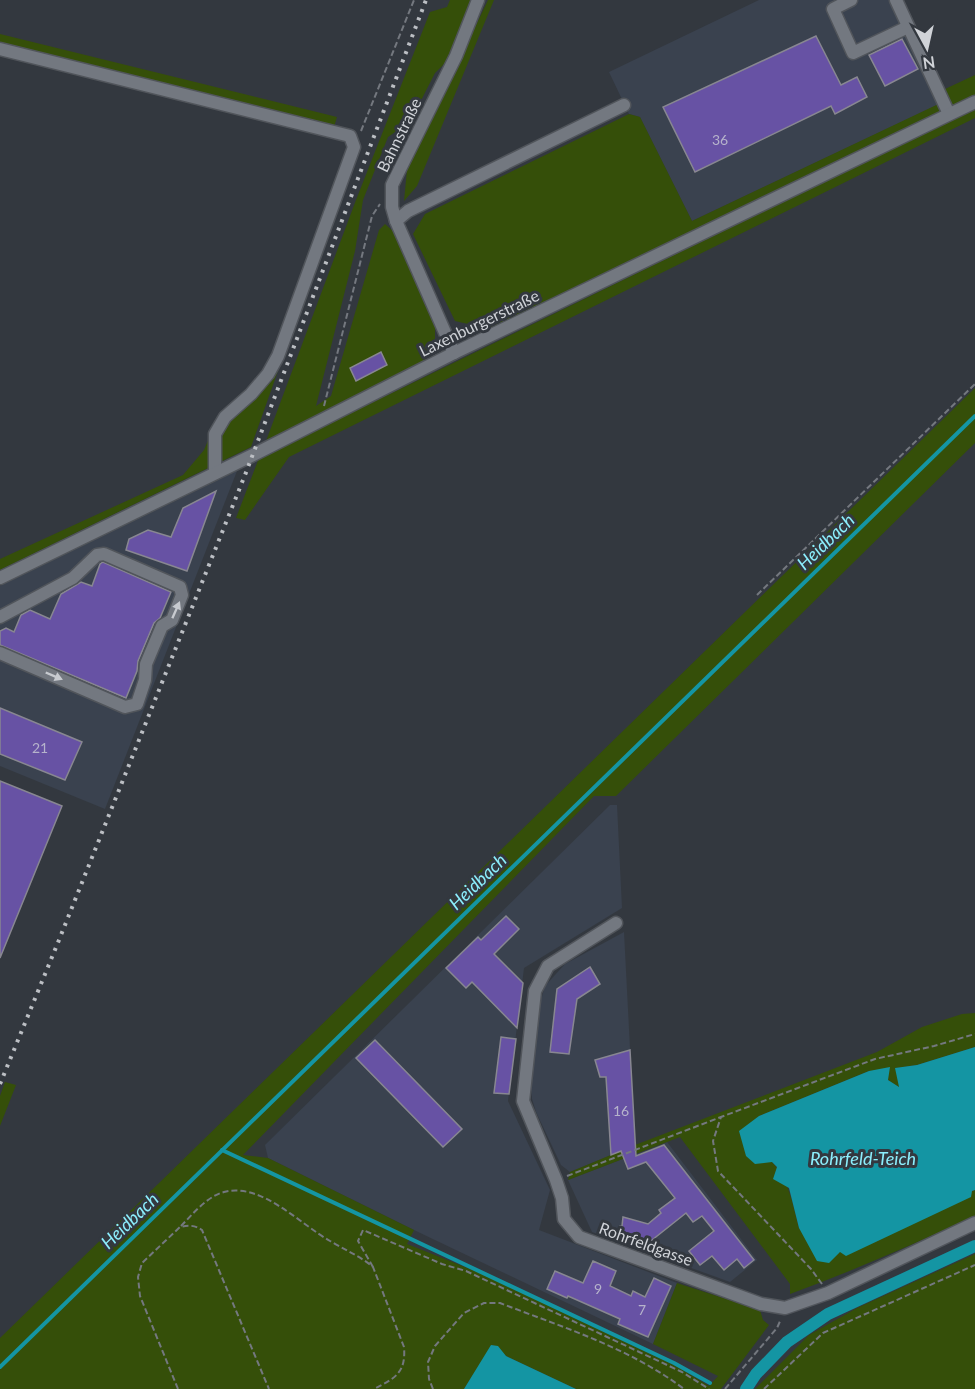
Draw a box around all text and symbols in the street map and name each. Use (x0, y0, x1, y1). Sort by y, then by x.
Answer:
north arrow (897, 18, 957, 78)
text: N (922, 53, 937, 74)
street label: Bahnstraße (372, 95, 425, 175)
house number: 36 (712, 131, 728, 148)
street label: Laxenburgerstraße (416, 285, 542, 360)
water label: Heidbach (792, 509, 859, 574)
one-way arrow (171, 602, 180, 619)
one-way arrow (45, 671, 63, 681)
house number: 21 (32, 739, 48, 756)
water label: Heidbach (444, 849, 511, 914)
house number: 16 (613, 1102, 629, 1119)
water label: Rohrfeld-Teich (810, 1147, 916, 1169)
water label: Heidbach (96, 1188, 163, 1253)
street label: Rohrfeldgasse (597, 1218, 696, 1269)
house number: 9 (594, 1280, 602, 1297)
house number: 7 (638, 1301, 646, 1318)

